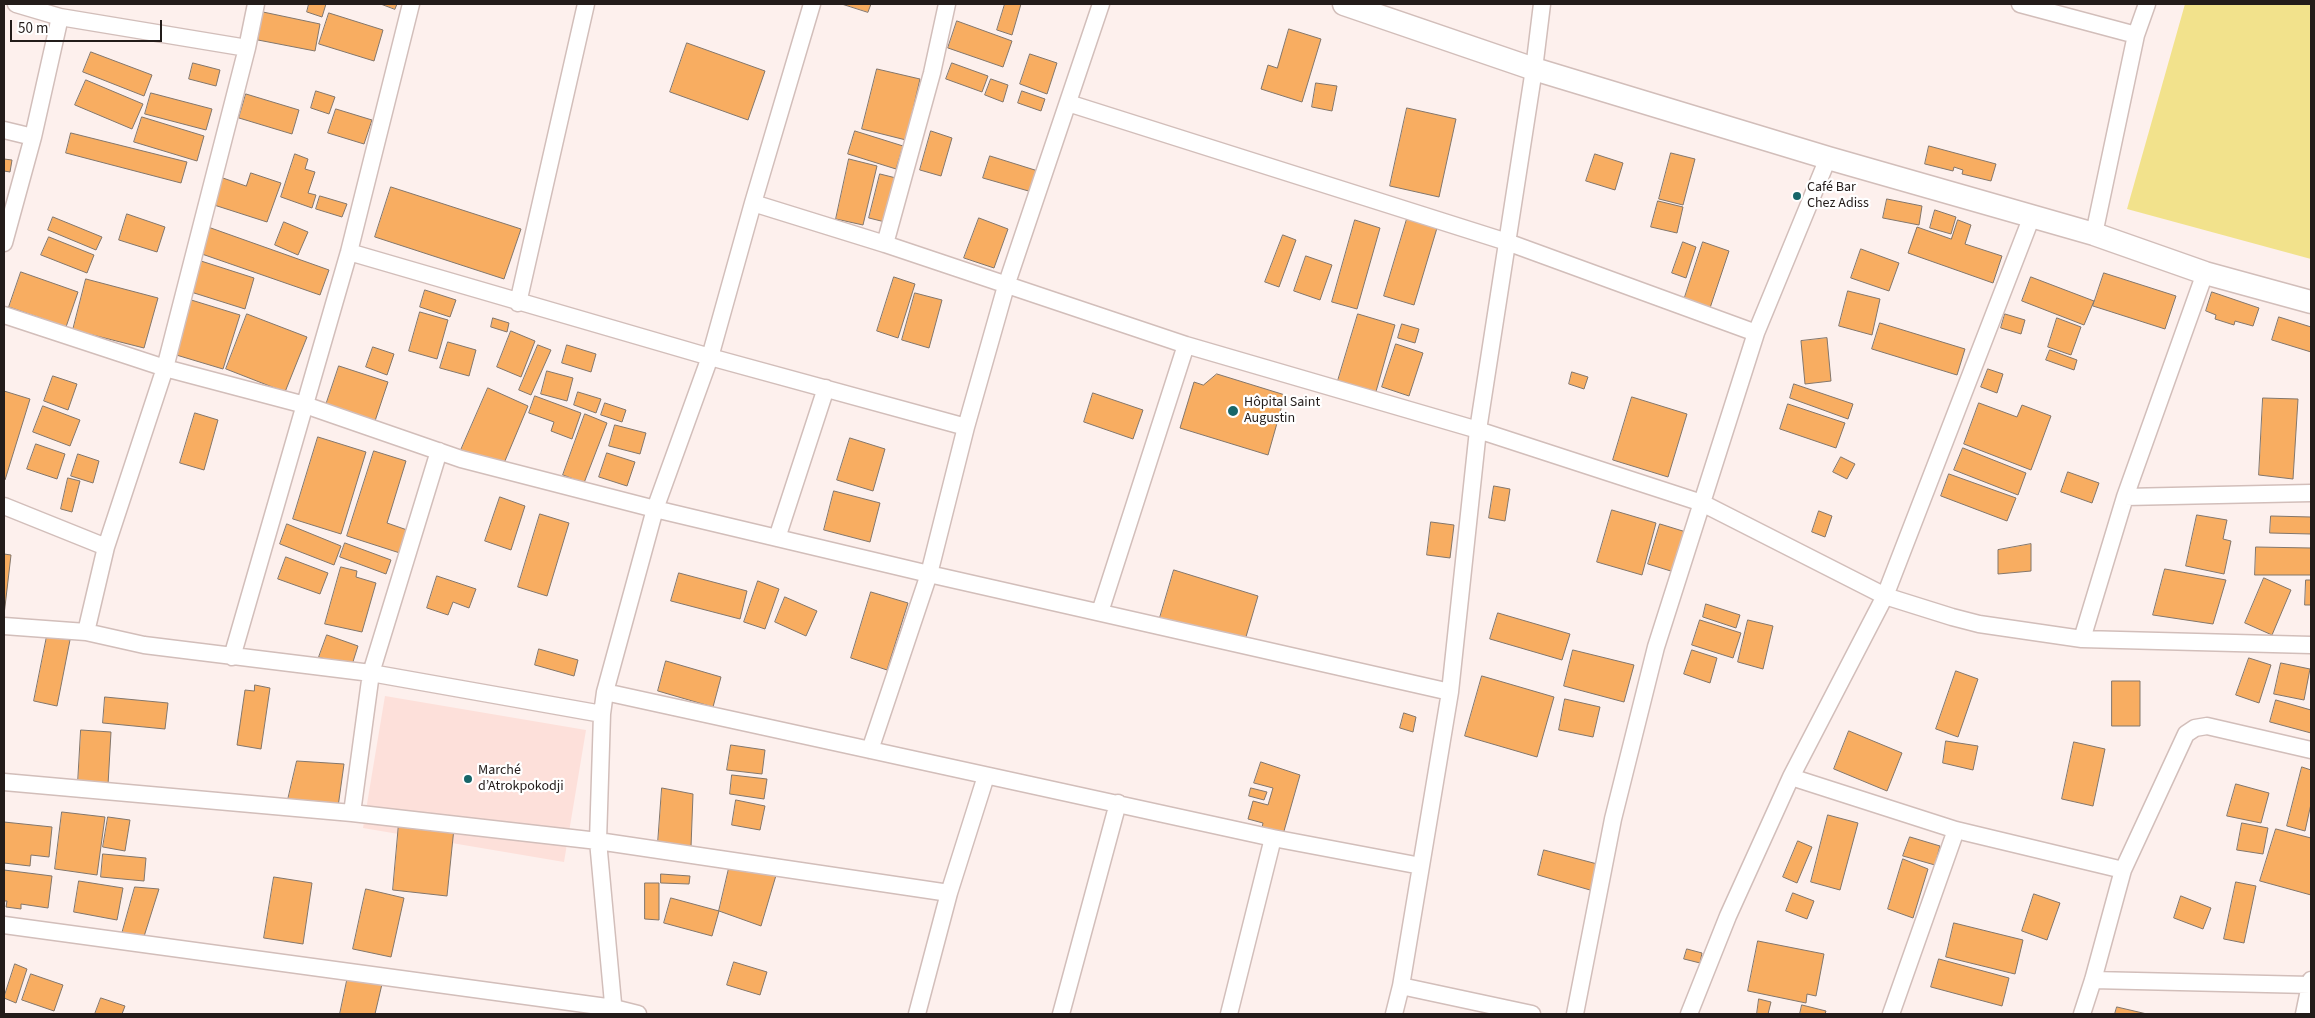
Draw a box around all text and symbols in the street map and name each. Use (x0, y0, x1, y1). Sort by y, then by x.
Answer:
scale bar (12, 10, 165, 42)
text: 50 m (18, 18, 48, 39)
place label: Café Bar Chez Adiss (1807, 180, 1869, 212)
marker: Café Bar Chez Adiss (1791, 190, 1803, 202)
place label: Hôpital Saint Augustin (1244, 395, 1320, 428)
marker: Hôpital Saint Augustin (1226, 404, 1240, 418)
place label: Marché d’Atrokpokodji (478, 763, 564, 796)
marker: Marché d’Atrokpokodji (462, 773, 474, 785)

